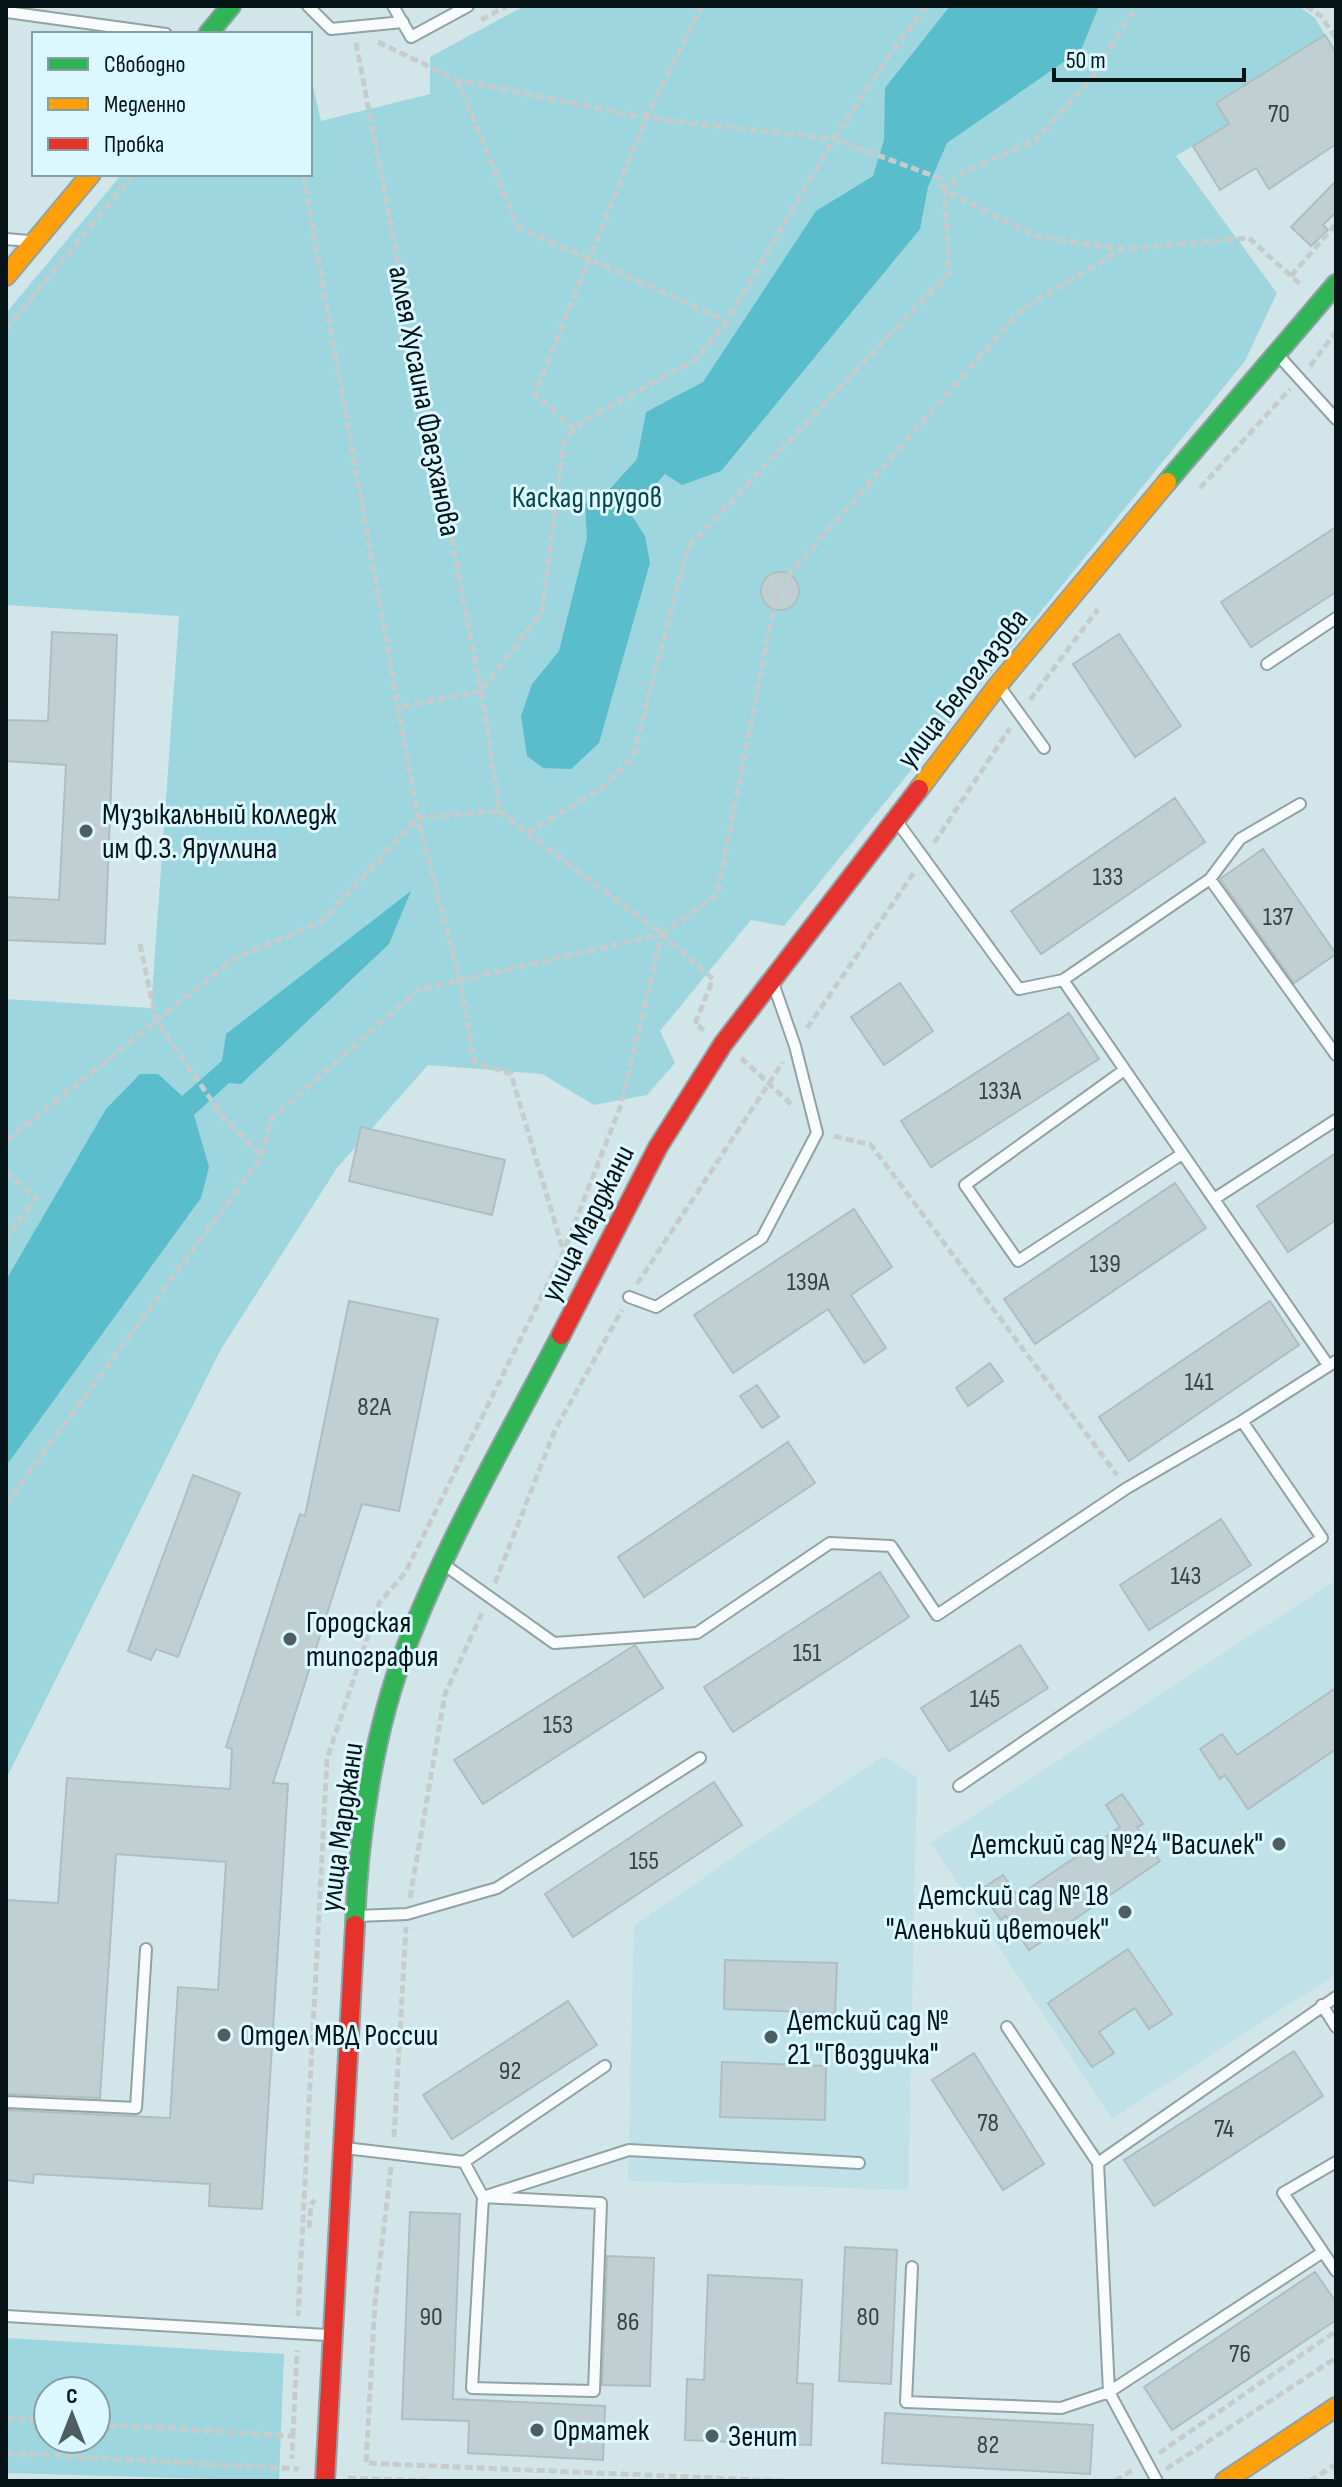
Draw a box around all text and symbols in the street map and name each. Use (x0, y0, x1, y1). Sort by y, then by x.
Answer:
legend (32, 32, 312, 176)
scale bar (1054, 32, 1244, 82)
text: 50 m (1066, 46, 1106, 75)
text: Свободно (104, 50, 185, 79)
text: Медленно (104, 90, 186, 119)
house number: 70 (1268, 99, 1290, 130)
text: Пробка (104, 130, 164, 159)
street label: аллея Хусаина Фаезханова (380, 263, 468, 539)
park label: Каскад прудов (512, 480, 662, 516)
street label: улица Белоглазова (889, 602, 1036, 776)
place label: Музыкальный колледж им Ф.З. Яруллина (102, 797, 337, 867)
marker: Музыкальный колледж им Ф.З. Яруллина (77, 822, 95, 840)
house number: 133 (1093, 862, 1123, 893)
house number: 137 (1263, 902, 1294, 933)
house number: 133А (979, 1076, 1022, 1107)
street label: улица Марджани (533, 1139, 643, 1308)
house number: 139 (1089, 1249, 1121, 1280)
house number: 139А (787, 1267, 830, 1298)
house number: 141 (1184, 1367, 1214, 1398)
house number: 82А (357, 1392, 392, 1423)
house number: 143 (1171, 1561, 1201, 1592)
place label: Городская типография (306, 1605, 439, 1675)
marker: Городская типография (281, 1630, 299, 1648)
house number: 151 (793, 1638, 821, 1669)
house number: 145 (970, 1684, 1000, 1715)
house number: 153 (543, 1710, 573, 1741)
street label: улица Марджани (312, 1740, 372, 1914)
place label: Детский сад №24 "Василек" (971, 1827, 1263, 1863)
marker: Детский сад №24 "Василек" (1270, 1835, 1288, 1853)
house number: 155 (629, 1846, 659, 1877)
place label: Детский сад № 18 "Аленький цветочек" (886, 1878, 1109, 1948)
marker: Детский сад № 18 "Аленький цветочек" (1116, 1903, 1134, 1921)
place label: Детский сад № 21 "Гвоздичка" (787, 2003, 949, 2073)
place label: Отдел МВД России (240, 2018, 438, 2054)
marker: Отдел МВД России (215, 2026, 233, 2044)
marker: Детский сад № 21 "Гвоздичка" (762, 2028, 780, 2046)
house number: 92 (499, 2056, 521, 2087)
house number: 78 (977, 2108, 999, 2139)
house number: 74 (1214, 2114, 1234, 2145)
house number: 90 (419, 2302, 443, 2333)
house number: 80 (857, 2302, 879, 2333)
house number: 86 (617, 2307, 639, 2338)
house number: 76 (1229, 2339, 1251, 2370)
north arrow (32, 2375, 112, 2455)
text: С (66, 2383, 78, 2410)
place label: Орматек (553, 2413, 650, 2449)
place label: Зенит (728, 2419, 798, 2455)
marker: Орматек (528, 2421, 546, 2439)
marker: Зенит (703, 2427, 721, 2445)
house number: 82 (977, 2430, 999, 2461)

